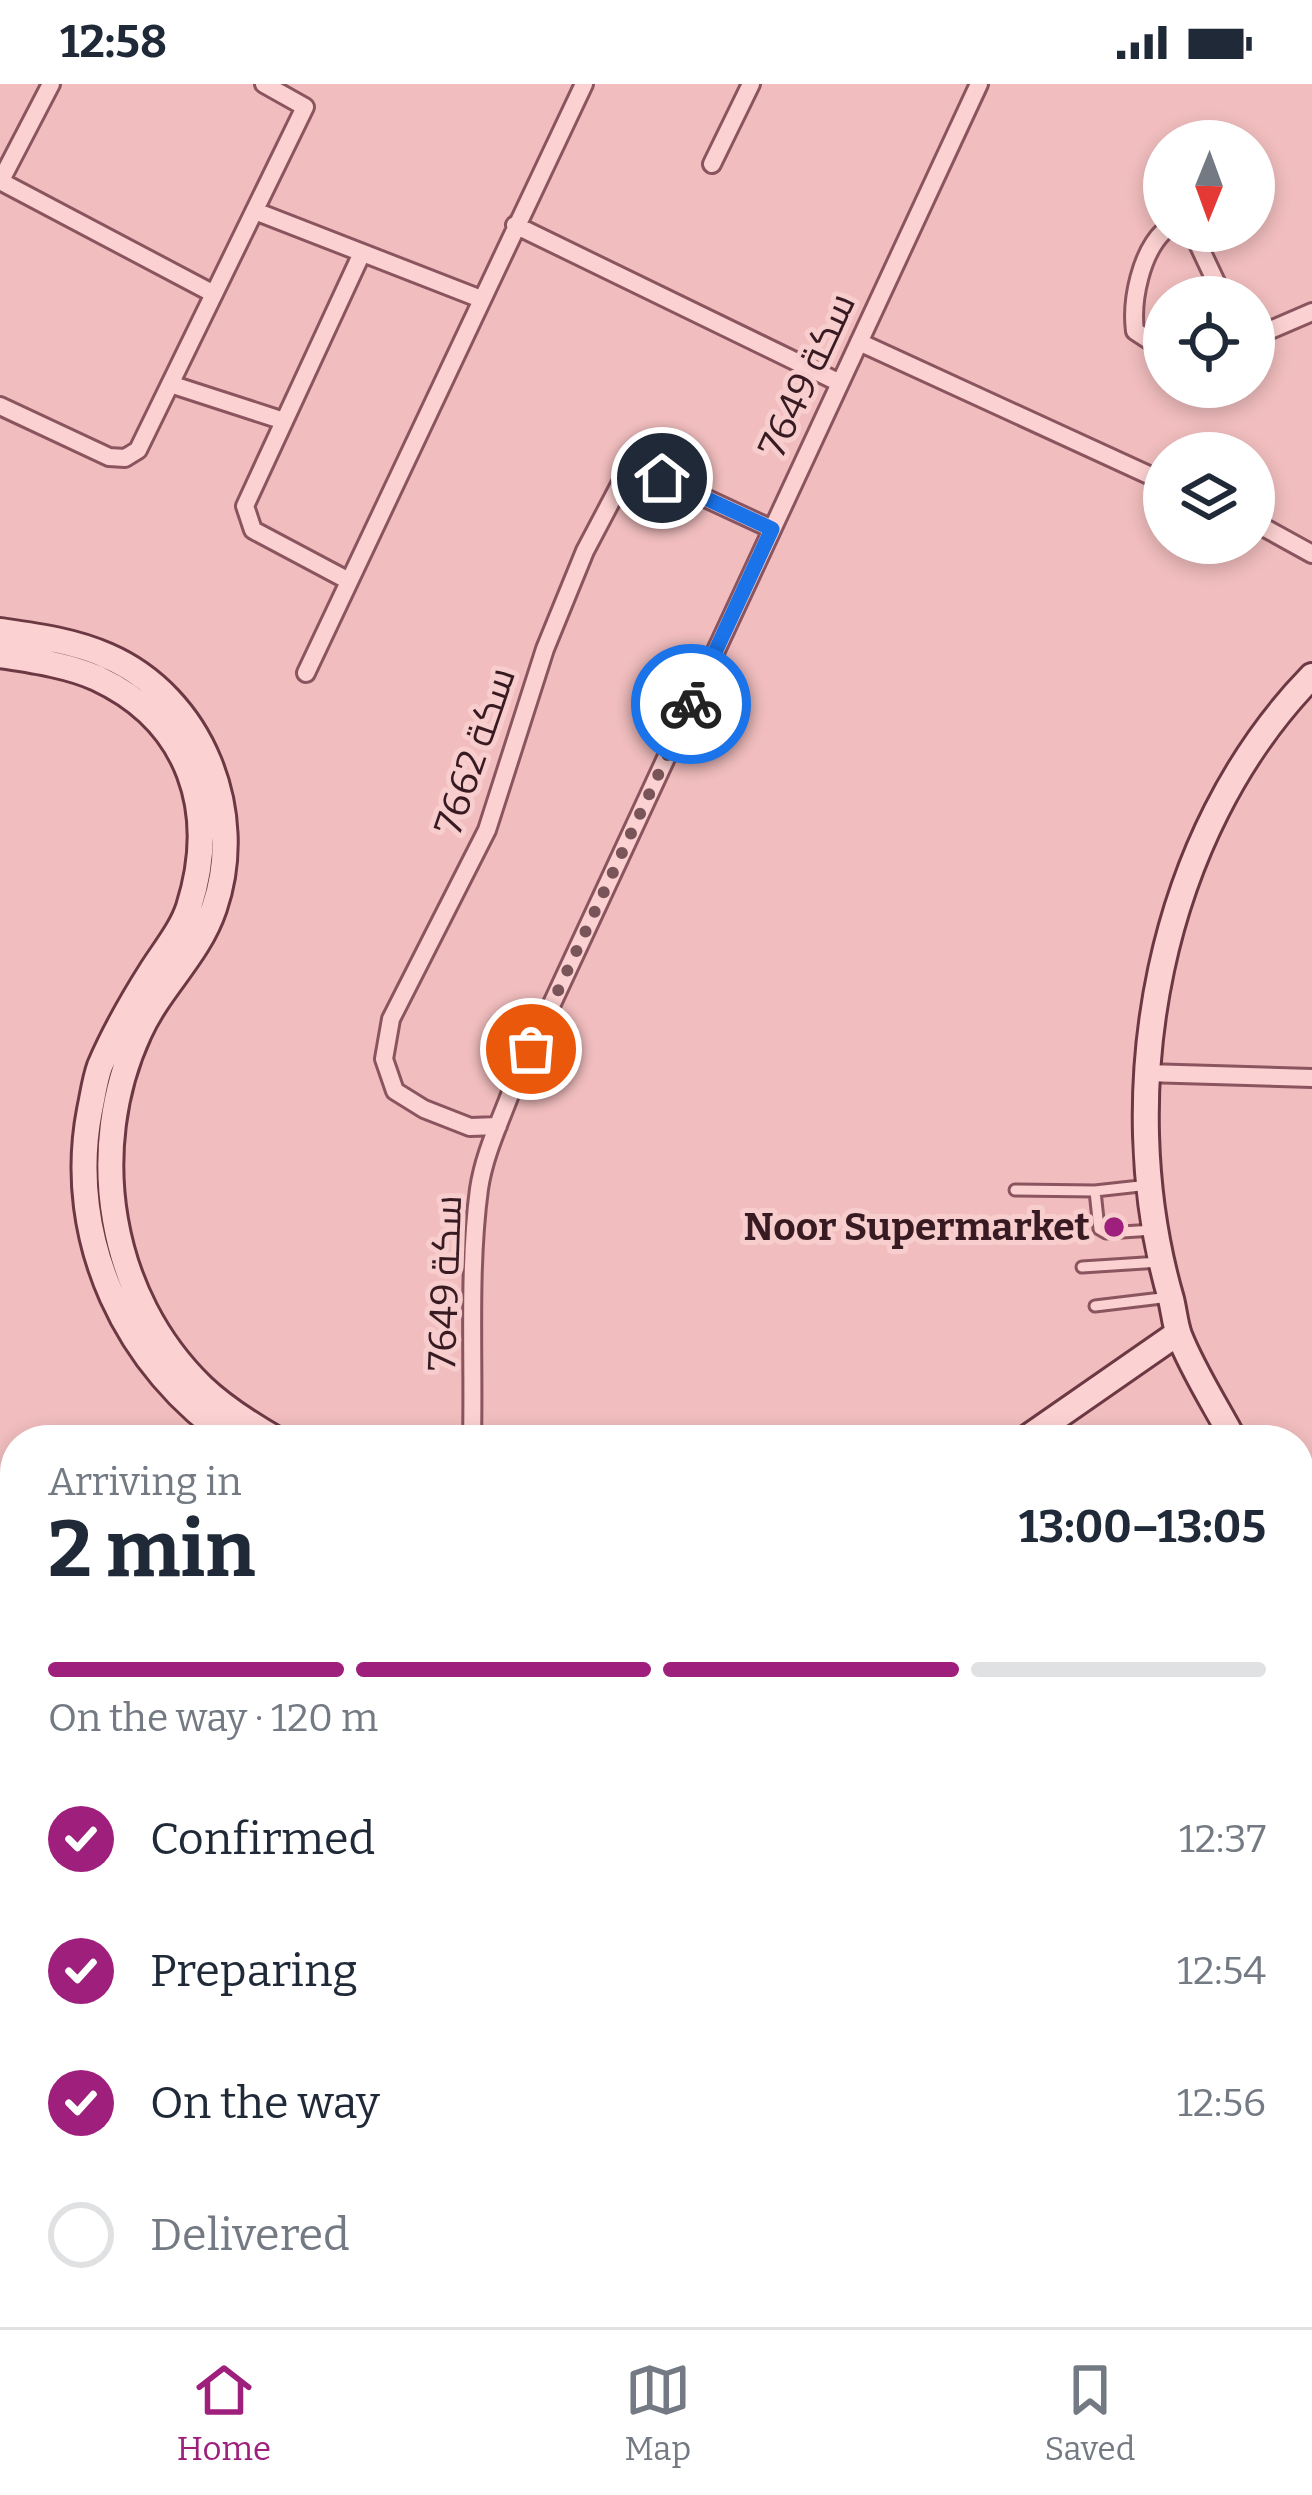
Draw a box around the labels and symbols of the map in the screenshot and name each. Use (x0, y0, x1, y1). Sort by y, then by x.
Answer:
north arrow (1143, 120, 1275, 252)
street label: سكة 7649 (749, 286, 865, 464)
pin (611, 427, 713, 529)
courier (631, 644, 751, 764)
street label: سكة 7662 (425, 661, 525, 841)
pin (480, 998, 582, 1100)
street label: سكة 7649 (419, 1194, 471, 1372)
place label: Noor Supermarket (744, 1204, 1091, 1250)
marker: Noor Supermarket (1101, 1214, 1127, 1240)

